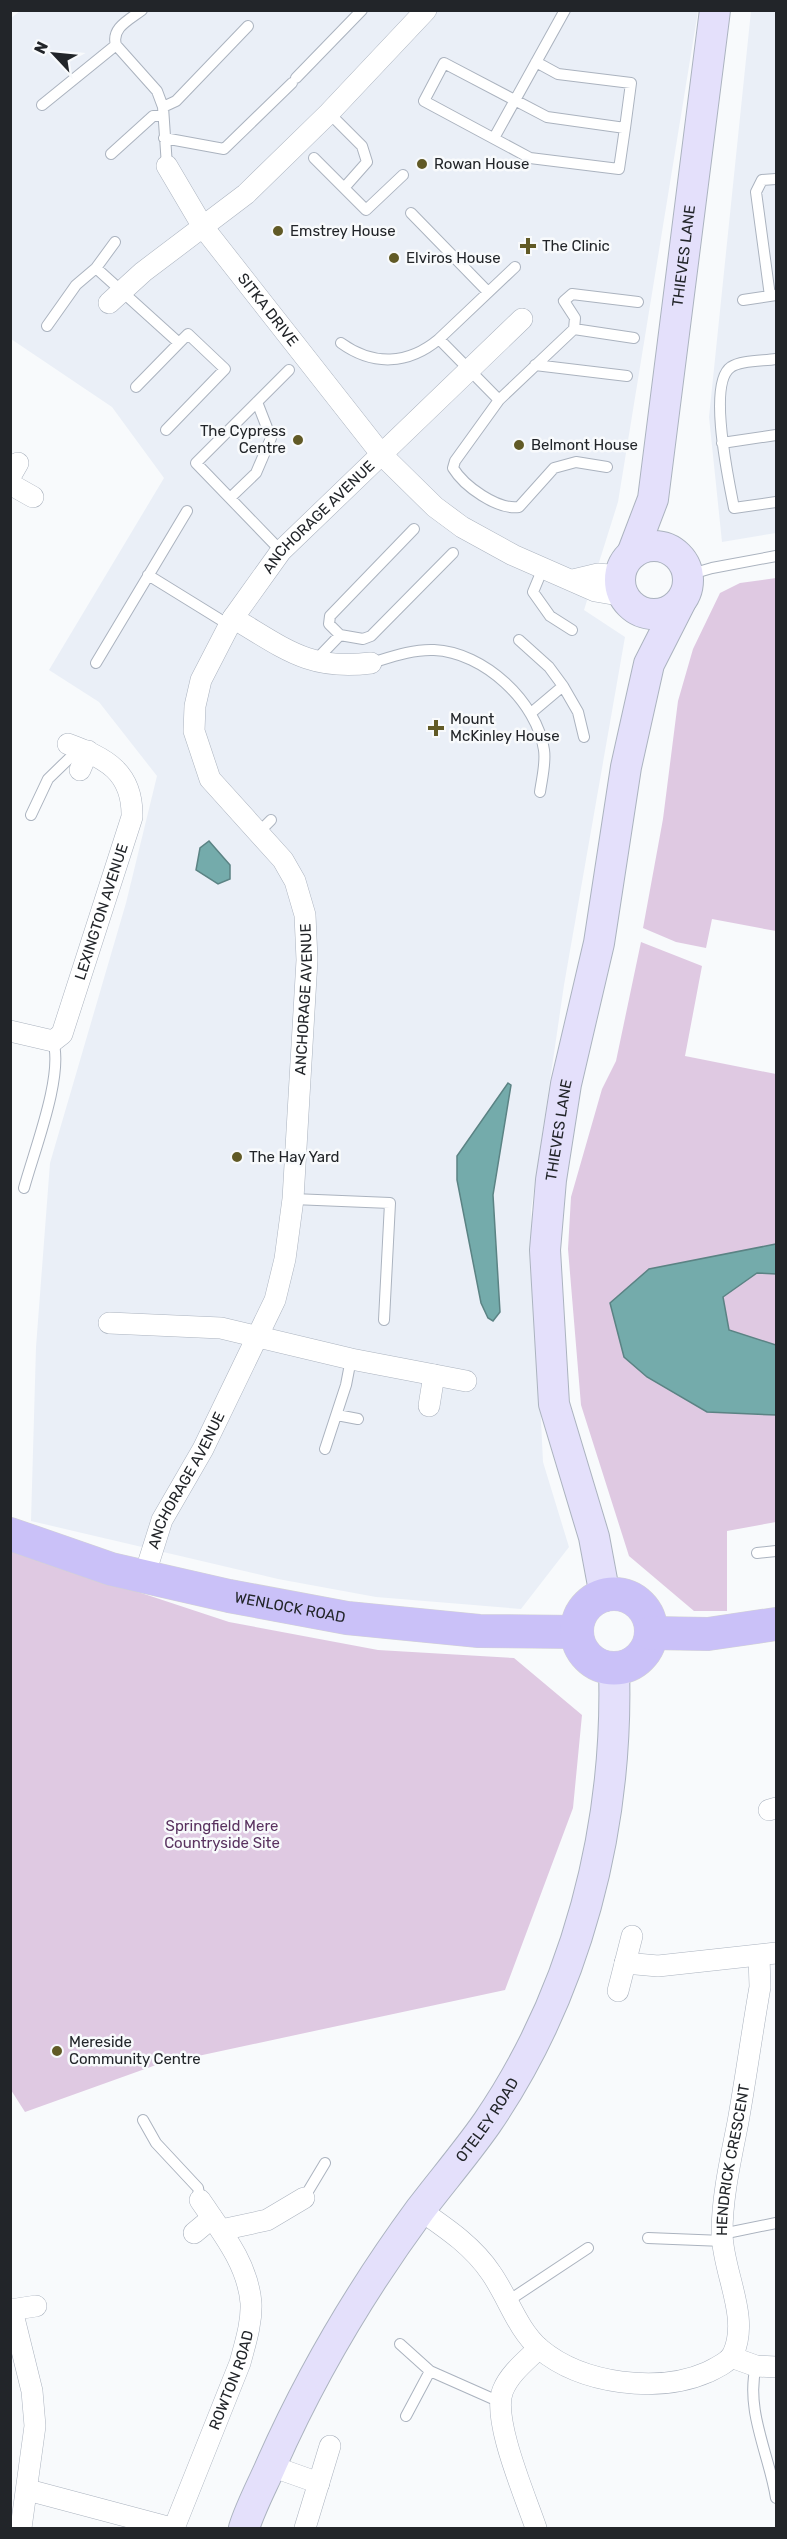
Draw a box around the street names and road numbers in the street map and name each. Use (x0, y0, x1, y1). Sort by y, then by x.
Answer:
street label: THIEVES LANE (668, 204, 699, 308)
street label: SITKA DRIVE (234, 270, 302, 350)
street label: ANCHORAGE AVENUE (259, 457, 378, 577)
street label: LEXINGTON AVENUE (71, 841, 132, 982)
street label: ANCHORAGE AVENUE (291, 923, 316, 1076)
street label: THIEVES LANE (542, 1077, 576, 1182)
street label: ANCHORAGE AVENUE (144, 1409, 229, 1551)
street label: WENLOCK ROAD (233, 1588, 347, 1627)
street label: OTELEY ROAD (452, 2074, 522, 2166)
street label: HENDRICK CRESCENT (713, 2082, 753, 2236)
street label: ROWTON ROAD (205, 2328, 257, 2432)

